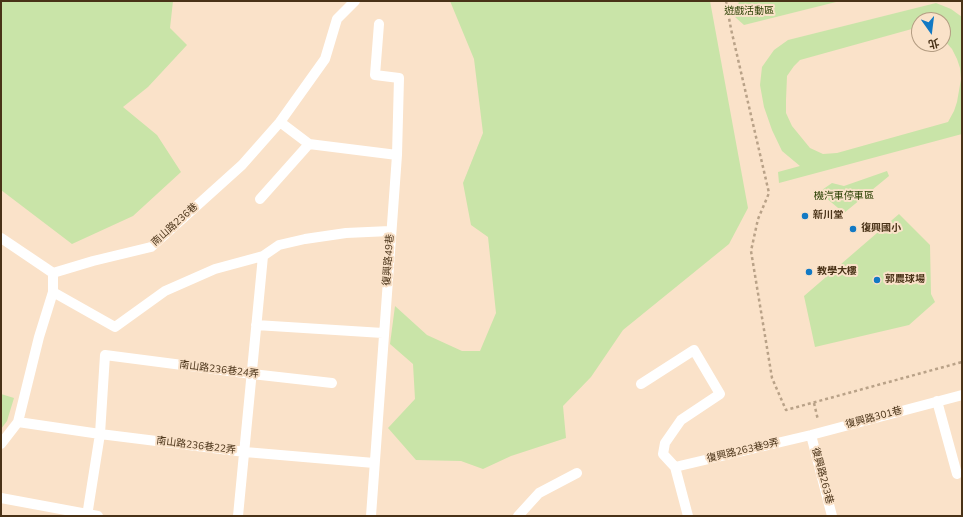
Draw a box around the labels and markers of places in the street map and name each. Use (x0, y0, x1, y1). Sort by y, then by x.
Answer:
place label: 新川堂 (813, 210, 843, 222)
marker: 新川堂 (800, 211, 810, 221)
place label: 復興國小 (861, 223, 901, 235)
marker: 復興國小 (848, 224, 858, 234)
place label: 教學大樓 (817, 266, 857, 278)
marker: 教學大樓 (804, 267, 814, 277)
place label: 郭農球場 (885, 274, 925, 286)
marker: 郭農球場 (872, 275, 882, 285)

